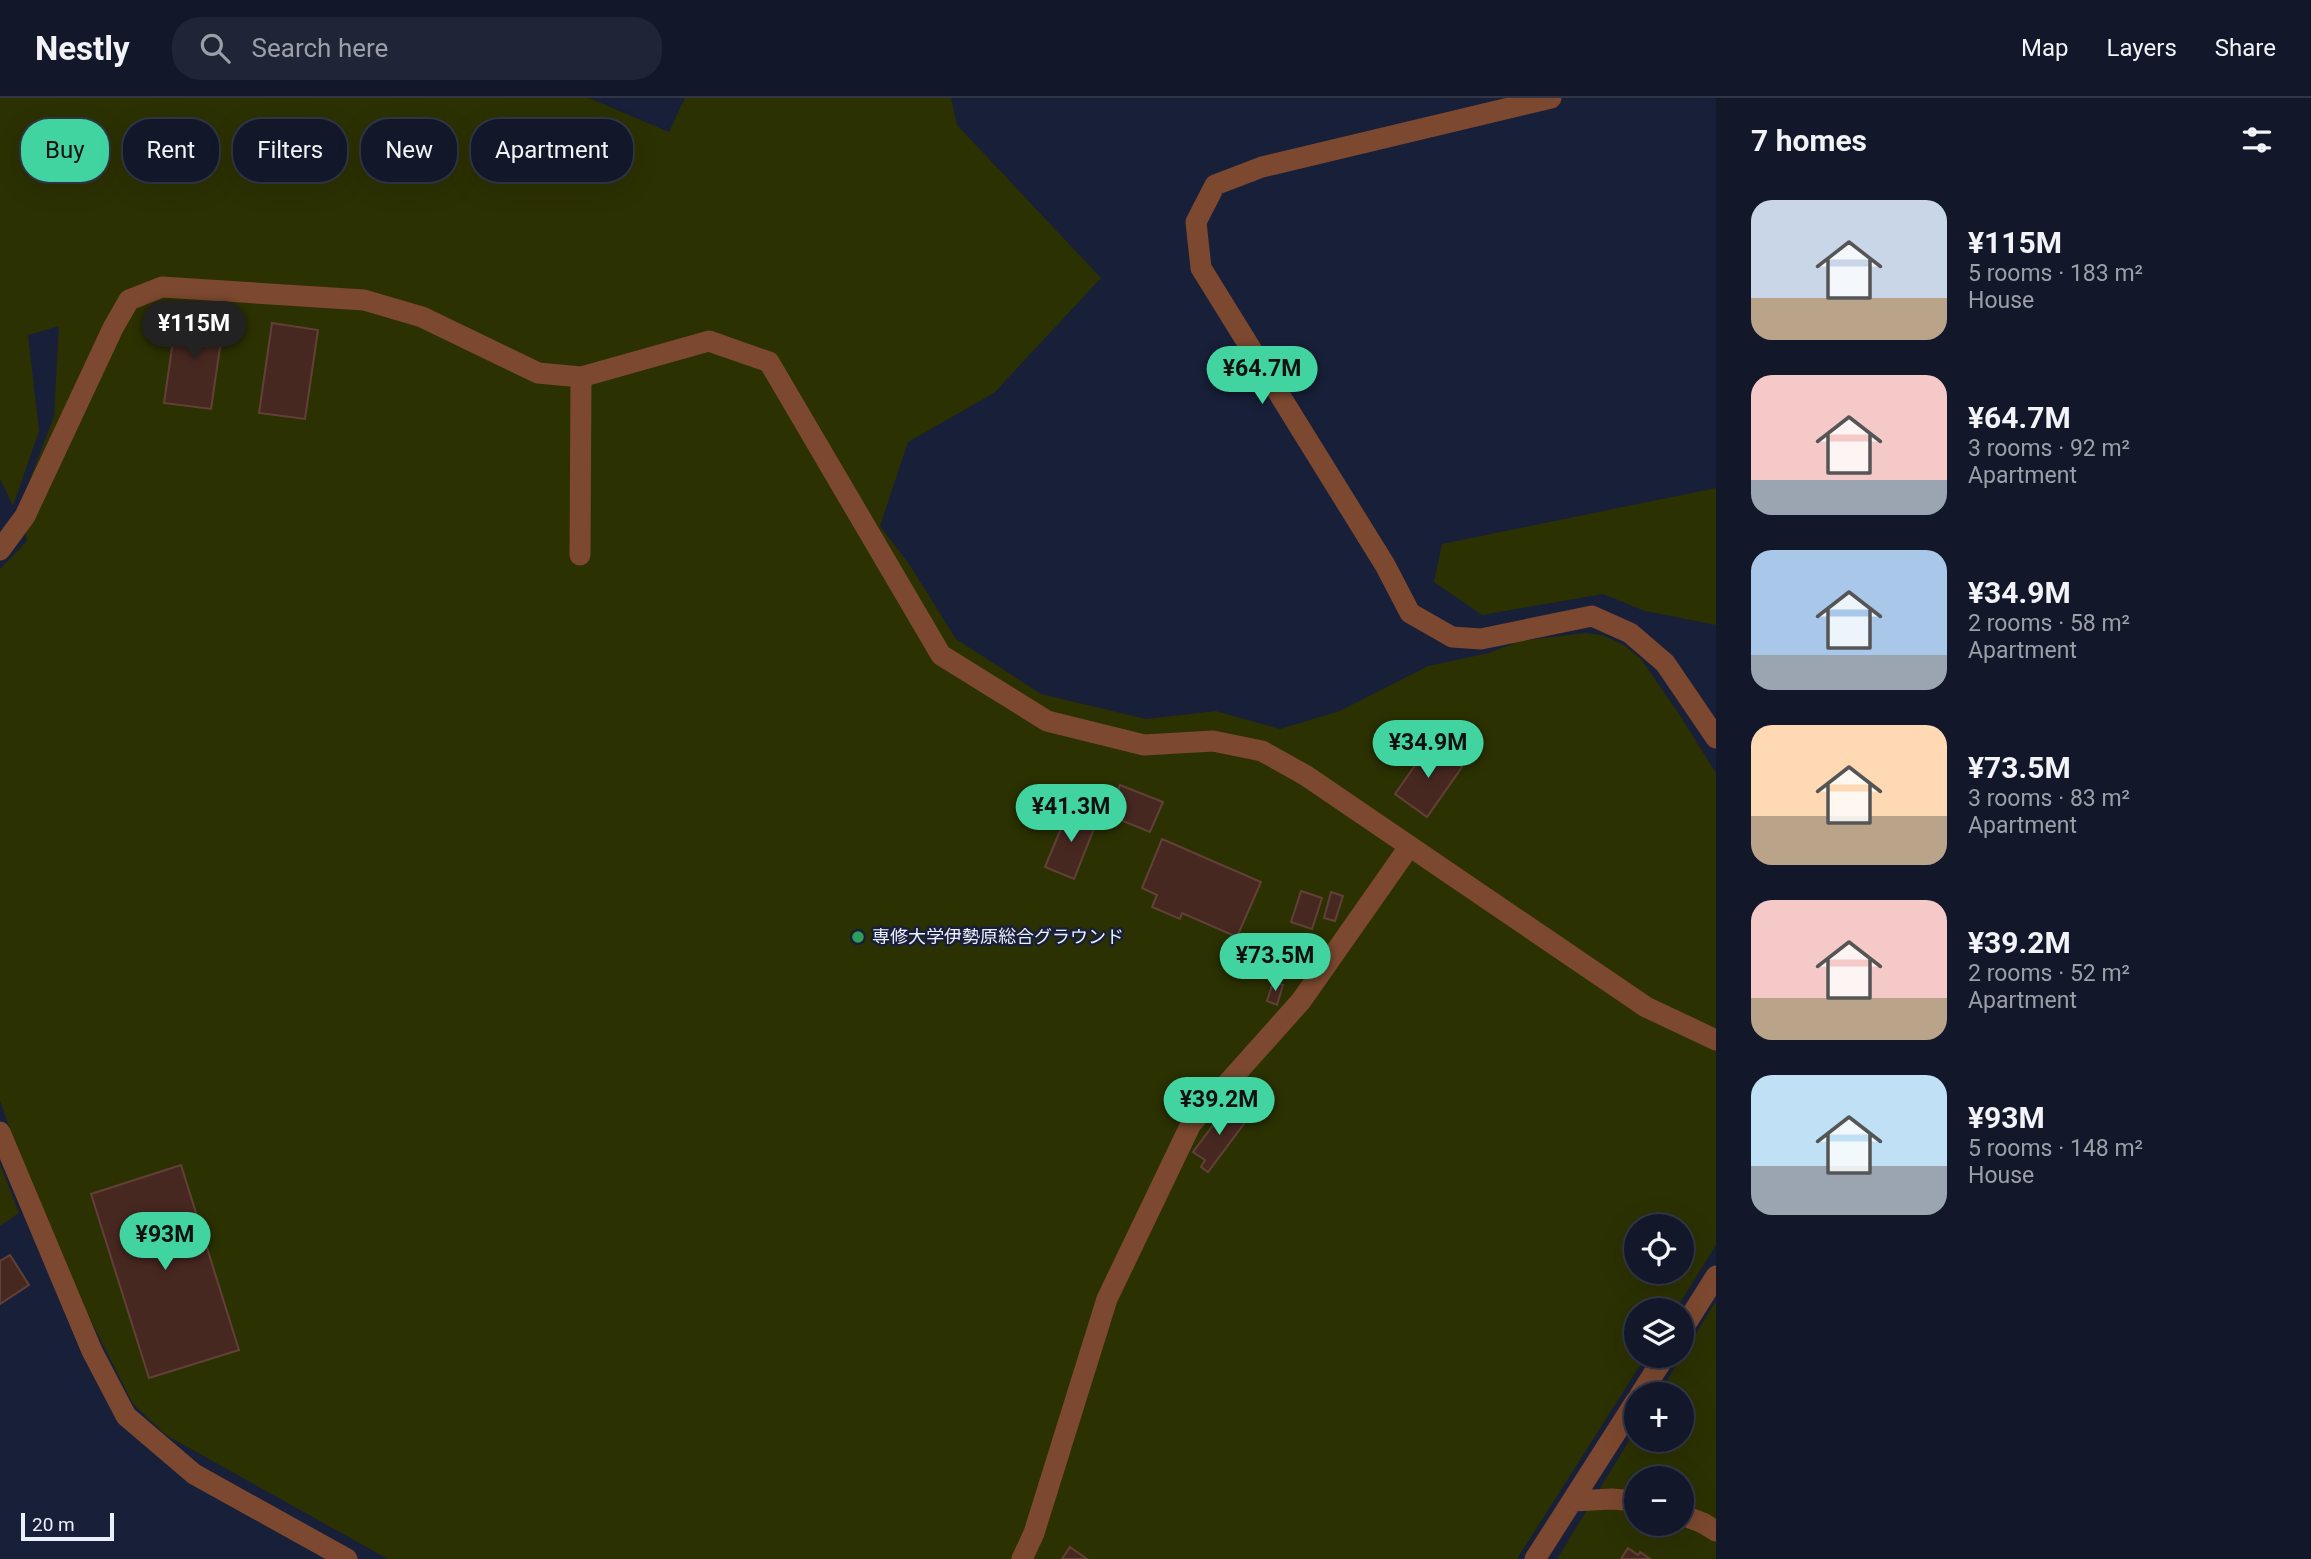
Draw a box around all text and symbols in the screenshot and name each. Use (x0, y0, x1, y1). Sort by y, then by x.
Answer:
search box (172, 17, 662, 80)
text: Nestly (35, 29, 130, 68)
icon: search (196, 29, 234, 67)
text: Search here (252, 33, 388, 63)
text: Map (2021, 34, 2069, 62)
text: Layers (2107, 34, 2177, 62)
text: Share (2215, 34, 2276, 62)
chip: Buy (21, 119, 109, 182)
chip: Rent (123, 119, 219, 182)
chip: Filters (233, 119, 347, 182)
chip: New (361, 119, 457, 182)
chip: Apartment (471, 119, 633, 182)
icon: filters (2238, 121, 2276, 159)
text: 7 homes (1751, 123, 1867, 158)
text: ¥115M (1968, 225, 2062, 260)
icon: home (1807, 228, 1891, 312)
text: 5 rooms · 183 m² (1968, 260, 2143, 287)
text: House (1968, 287, 2034, 314)
pin: ¥115M (145, 302, 243, 361)
text: ¥115M (158, 310, 230, 337)
pin: ¥64.7M (1205, 346, 1319, 406)
text: ¥64.7M (1223, 355, 1301, 382)
text: ¥64.7M (1968, 400, 2071, 435)
icon: home (1807, 403, 1891, 487)
text: 3 rooms · 92 m² (1968, 435, 2130, 462)
text: Apartment (1968, 462, 2077, 489)
text: ¥34.9M (1968, 575, 2071, 610)
icon: home (1807, 578, 1891, 662)
text: 2 rooms · 58 m² (1968, 610, 2130, 637)
text: Apartment (1968, 637, 2077, 664)
pin: ¥34.9M (1371, 720, 1485, 780)
text: ¥34.9M (1389, 729, 1467, 756)
text: ¥73.5M (1968, 750, 2071, 785)
icon: home (1807, 753, 1891, 837)
pin: ¥41.3M (1014, 784, 1128, 844)
text: 3 rooms · 83 m² (1968, 785, 2130, 812)
text: ¥41.3M (1032, 793, 1110, 820)
text: Apartment (1968, 812, 2077, 839)
text: ¥39.2M (1968, 925, 2071, 960)
place label: 専修大学伊勢原総合グラウンド (872, 926, 1124, 947)
icon: home (1807, 928, 1891, 1012)
marker: 専修大学伊勢原総合グラウンド (850, 929, 866, 945)
pin: ¥73.5M (1218, 934, 1332, 993)
text: ¥73.5M (1236, 942, 1314, 969)
text: 2 rooms · 52 m² (1968, 960, 2130, 987)
text: Apartment (1968, 987, 2077, 1014)
pin: ¥39.2M (1162, 1077, 1276, 1137)
text: ¥39.2M (1180, 1086, 1258, 1113)
text: ¥93M (1968, 1100, 2045, 1135)
icon: home (1807, 1103, 1891, 1187)
text: 5 rooms · 148 m² (1968, 1135, 2143, 1162)
text: House (1968, 1162, 2034, 1189)
pin: ¥93M (124, 1212, 206, 1272)
map controls (1624, 1214, 1694, 1536)
button: locate (1624, 1214, 1694, 1284)
text: ¥93M (136, 1221, 194, 1248)
button: layers (1624, 1298, 1694, 1368)
button: + (1624, 1382, 1694, 1452)
button: − (1624, 1466, 1694, 1536)
scale bar (21, 1510, 114, 1542)
text: 20 m (32, 1513, 75, 1536)

